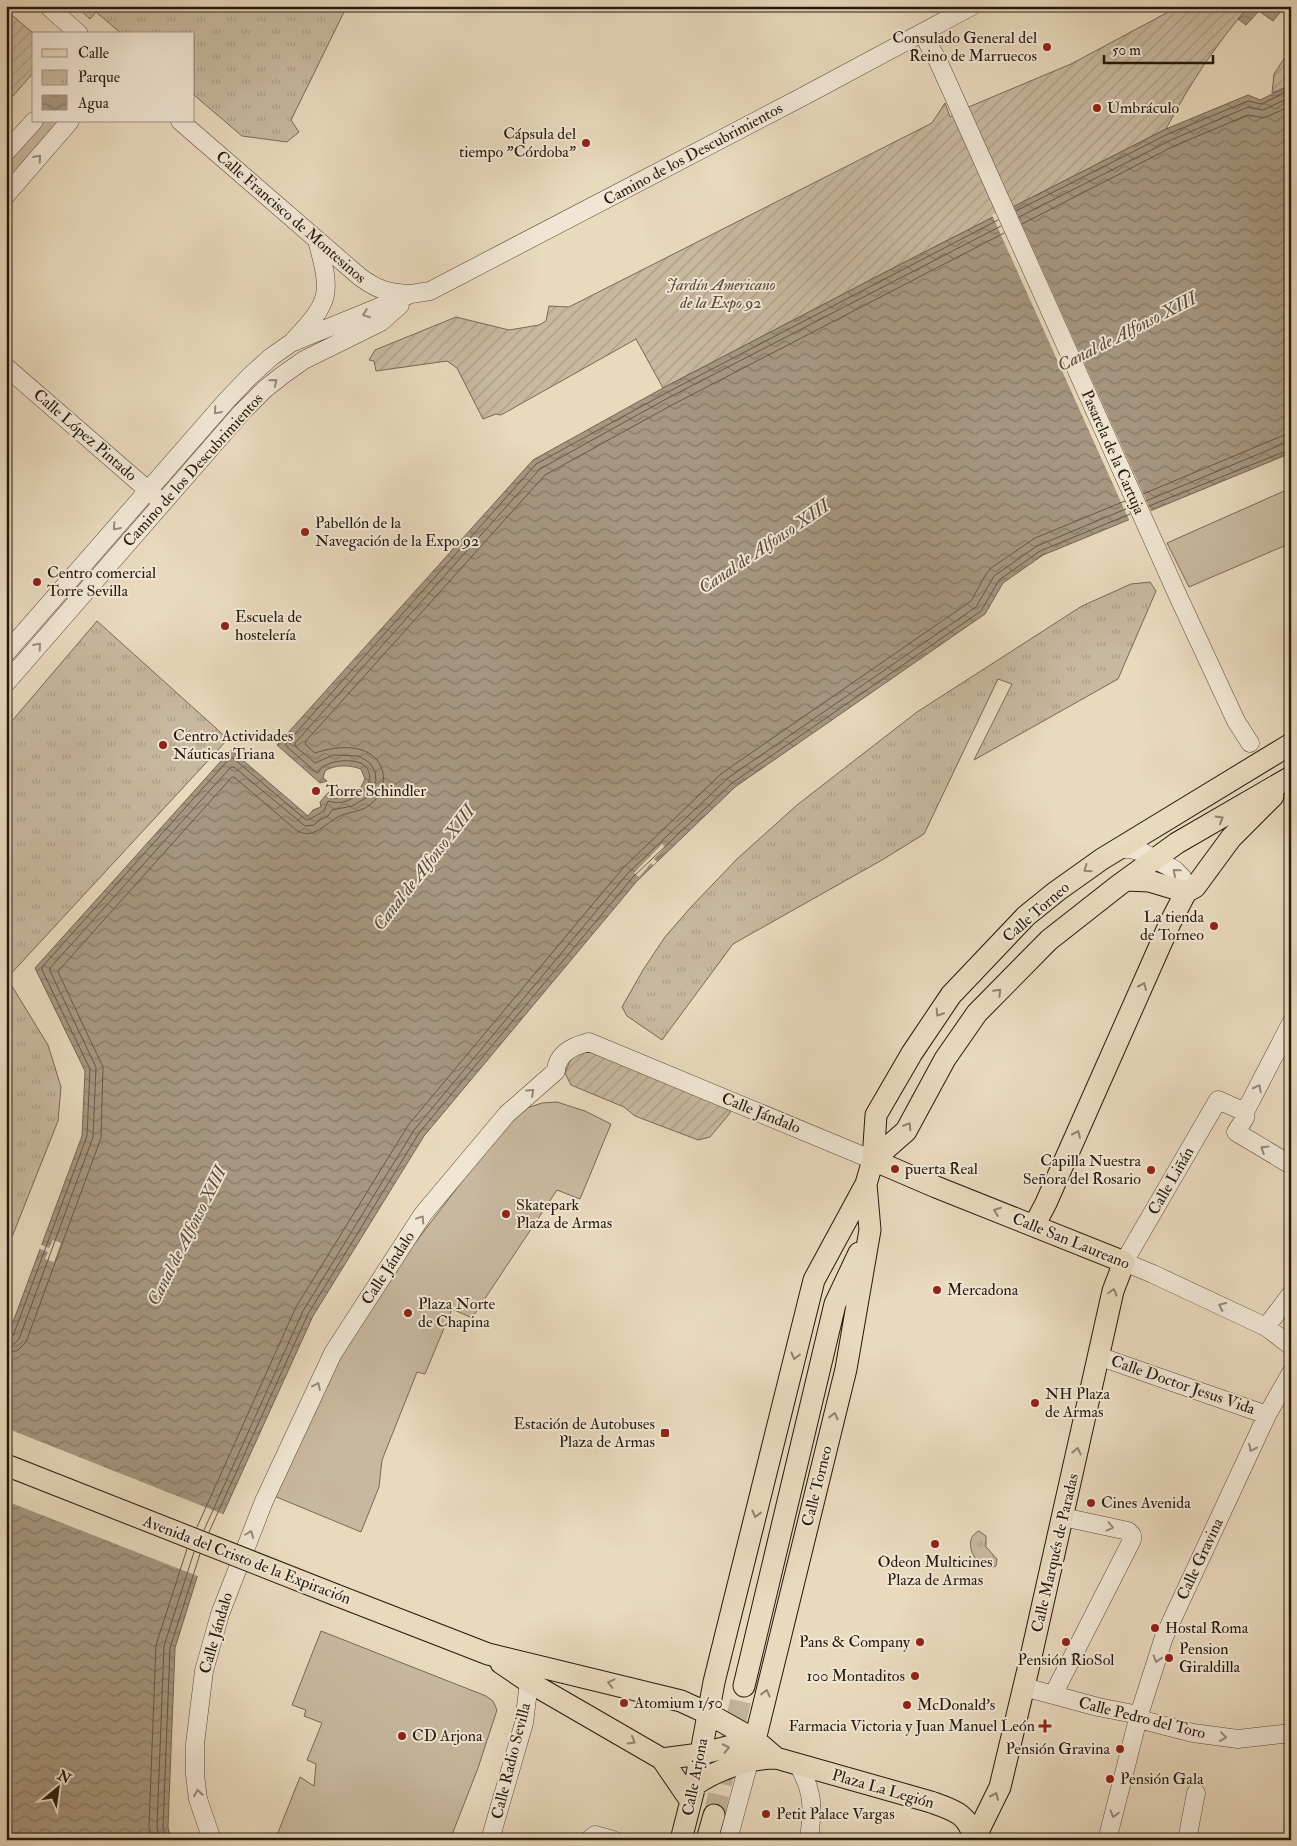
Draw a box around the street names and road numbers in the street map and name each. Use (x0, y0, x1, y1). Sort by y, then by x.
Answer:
street label: Camino de los Descubrimientos (600, 98, 786, 210)
street label: Calle Francisco de Montesinos (212, 146, 370, 288)
street label: Calle López Pintado (28, 385, 141, 486)
street label: Pasarela de la Cartuja (1077, 387, 1150, 518)
street label: Camino de los Descubrimientos (119, 389, 267, 551)
street label: Calle Torneo (998, 877, 1074, 947)
street label: Calle Jándalo (718, 1088, 804, 1139)
street label: Calle Liñán (1143, 1143, 1199, 1219)
street label: Calle San Laureano (1009, 1208, 1133, 1274)
street label: Calle Jándalo (357, 1227, 420, 1309)
street label: Calle Doctor Jesus Vida (1108, 1351, 1258, 1420)
street label: Calle Torneo (797, 1443, 837, 1528)
street label: Calle Marqués de Paradas (1027, 1472, 1083, 1634)
street label: Avenida del Cristo de la Expiración (139, 1511, 354, 1610)
street label: Calle Gravina (1172, 1514, 1228, 1603)
street label: Calle Jándalo (195, 1590, 238, 1676)
street label: Calle Pedro del Toro (1076, 1693, 1208, 1744)
street label: Calle Radio Sevilla (487, 1700, 535, 1821)
street label: Calle Arjona (678, 1736, 712, 1818)
street label: Plaza La Legión (830, 1765, 936, 1813)

